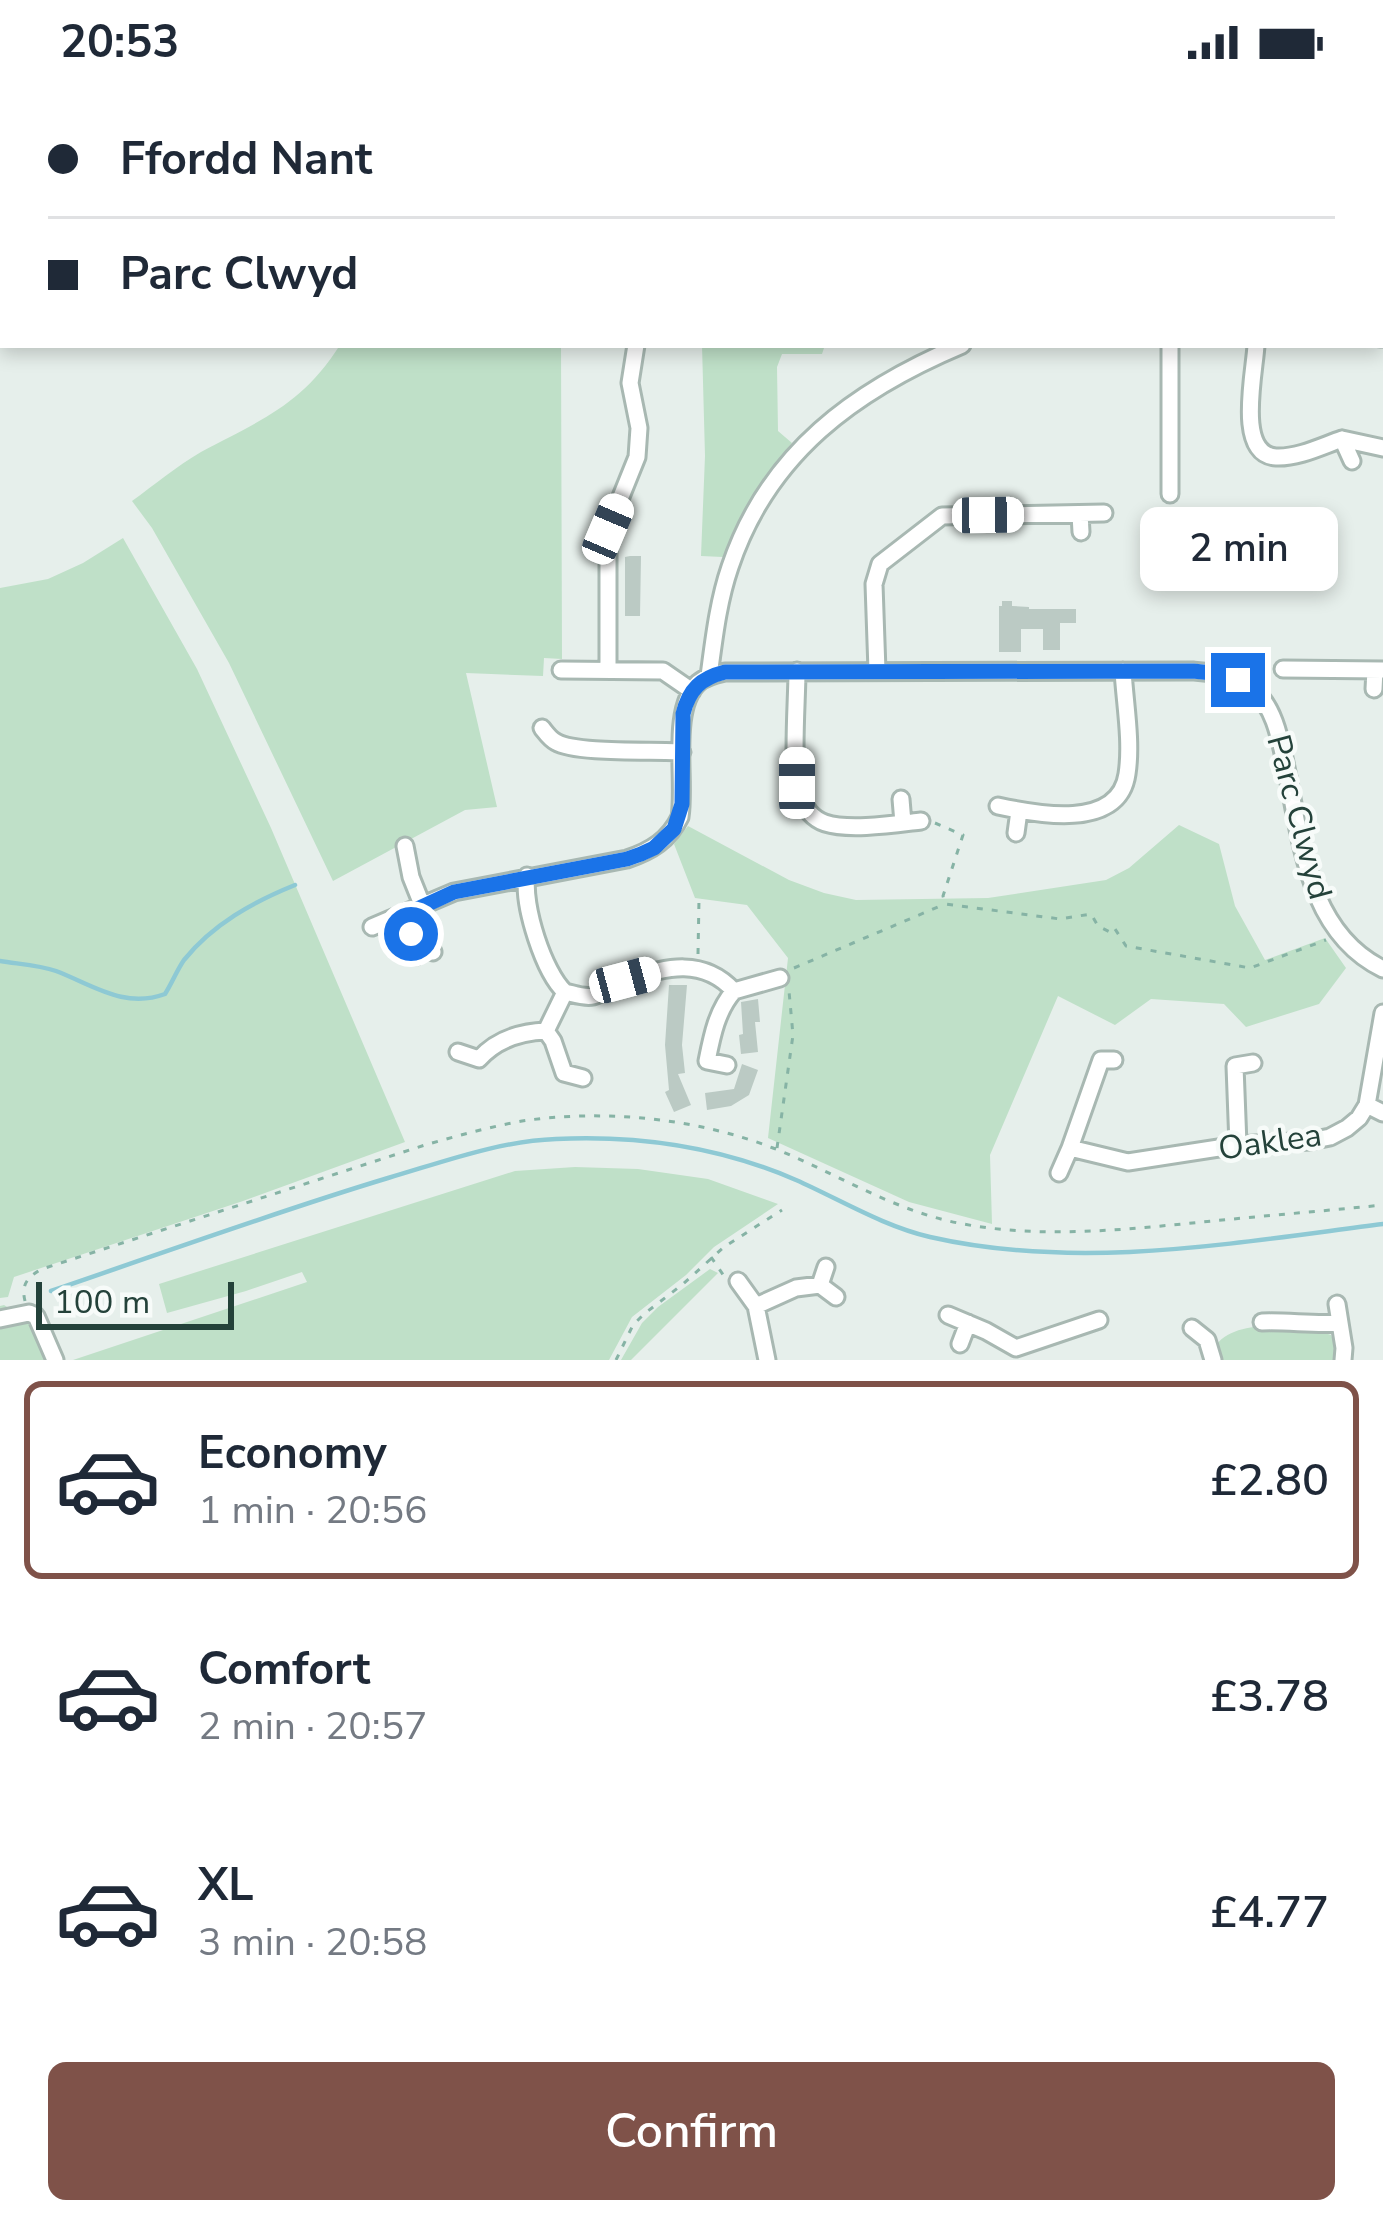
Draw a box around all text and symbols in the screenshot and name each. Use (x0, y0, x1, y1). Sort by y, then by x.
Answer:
text: 20:53 (60, 12, 179, 73)
text: Ffordd Nant (120, 129, 372, 190)
text: Parc Clwyd (120, 244, 358, 305)
car (577, 489, 639, 569)
car (952, 496, 1024, 534)
callout: 2 min (1139, 506, 1337, 590)
text: 2 min (1189, 522, 1289, 575)
route end (1211, 653, 1265, 707)
street label: Parc Clwyd (1255, 730, 1343, 904)
car (779, 747, 815, 819)
route start (384, 907, 438, 961)
car (586, 953, 664, 1007)
street label: Oaklea (1215, 1112, 1325, 1172)
scale bar (36, 1276, 234, 1329)
text: 100 m (54, 1280, 150, 1325)
text: Economy (198, 1423, 387, 1484)
icon: car (54, 1426, 162, 1534)
text: £2.80 (1210, 1450, 1329, 1511)
text: 1 min · 20:56 (198, 1484, 427, 1537)
text: Comfort (198, 1639, 370, 1700)
icon: car (54, 1642, 162, 1750)
text: £3.78 (1210, 1666, 1329, 1727)
text: 2 min · 20:57 (198, 1700, 427, 1753)
text: XL (198, 1855, 254, 1916)
icon: car (54, 1858, 162, 1966)
text: £4.77 (1210, 1882, 1329, 1943)
text: 3 min · 20:58 (198, 1916, 427, 1969)
button: Confirm (48, 2062, 1335, 2200)

